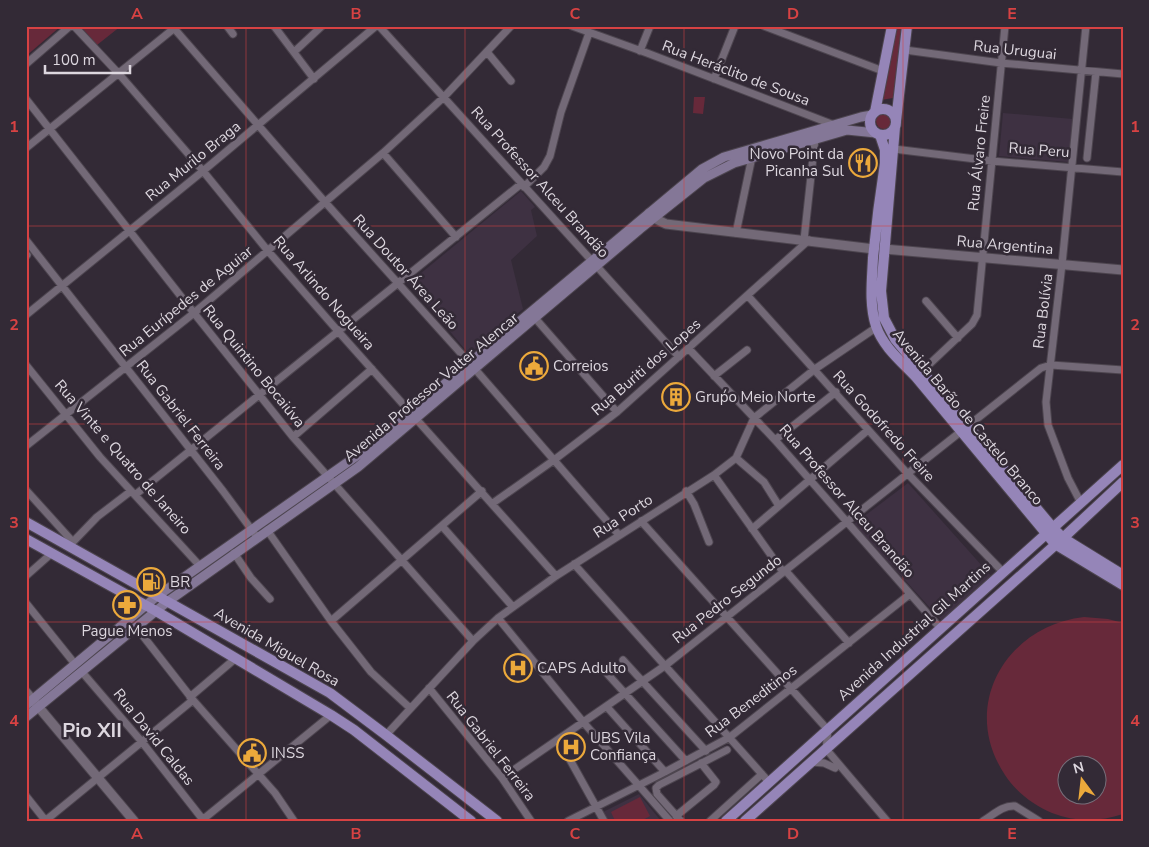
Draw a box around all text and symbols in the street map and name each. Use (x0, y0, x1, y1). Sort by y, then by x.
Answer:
text: A (131, 3, 143, 25)
text: B (350, 3, 362, 25)
text: C (570, 3, 581, 25)
text: D (787, 3, 799, 25)
text: E (1007, 3, 1017, 25)
street label: Rua Heráclito de Sousa (659, 36, 813, 110)
street label: Rua Uruguai (972, 36, 1058, 64)
scale bar (45, 42, 130, 74)
text: 100 m (52, 50, 96, 70)
street label: Rua Álvaro Freire (963, 94, 995, 212)
street label: Rua Professor Alceu Brandão (467, 102, 613, 262)
text: 1 (9, 116, 19, 138)
street label: Rua Murilo Braga (141, 116, 245, 206)
text: 1 (1130, 116, 1140, 138)
street label: Rua Peru (1008, 138, 1070, 162)
place label: Novo Point da Picanha Sul (750, 144, 845, 181)
restaurant icon: Novo Point da Picanha Sul (848, 148, 878, 178)
street label: Rua Doutor Área Leão (349, 210, 463, 334)
street label: Rua Argentina (956, 231, 1054, 259)
street label: Rua Arlindo Nogueira (269, 232, 379, 354)
street label: Rua Eurípedes de Aguiar (115, 241, 257, 361)
street label: Rua Bolívia (1028, 272, 1058, 350)
street label: Rua Quintino Bocaiúva (198, 301, 310, 431)
street label: Avenida Professor Valter Alencar (339, 307, 523, 466)
text: 2 (9, 314, 19, 336)
street label: Rua Buriti dos Lopes (587, 314, 705, 420)
text: 2 (1130, 314, 1140, 336)
street label: Avenida Barão de Castelo Branco (888, 325, 1048, 509)
public building icon: Correios (519, 351, 549, 381)
street label: Rua Gabriel Ferreira (132, 356, 230, 474)
place label: Correios (553, 356, 609, 376)
street label: Rua Godofredo Freire (828, 366, 940, 486)
street label: Rua Vinte e Quatro de Janeiro (50, 375, 196, 539)
building icon: Gruṕo Meio Norte (661, 382, 691, 412)
place label: Gruṕo Meio Norte (695, 387, 815, 407)
street label: Rua Professor Alceu Brandão (775, 420, 919, 582)
street label: Rua Porto (589, 489, 657, 543)
text: 3 (9, 512, 19, 534)
text: 3 (1130, 512, 1140, 534)
street label: Rua Pedro Segundo (668, 550, 786, 648)
street label: Avenida Industrial Gil Martins (833, 557, 995, 705)
fuel station icon: BR (136, 567, 166, 597)
place label: BR (170, 572, 190, 592)
pharmacy icon: Pague Menos (112, 590, 142, 620)
street label: Avenida Miguel Rosa (211, 603, 343, 691)
place label: Pague Menos (81, 621, 173, 641)
hospital icon: CAPS Adulto (503, 653, 533, 683)
place label: CAPS Adulto (537, 658, 626, 678)
street label: Rua Beneditinos (701, 660, 801, 742)
street label: Rua David Caldas (109, 684, 199, 790)
street label: Rua Gabriel Ferreira (442, 687, 540, 805)
text: 4 (9, 710, 19, 732)
text: 4 (1130, 710, 1140, 732)
district label: Pio XII (62, 717, 122, 744)
place label: UBS Vila Confiança (590, 728, 656, 765)
hospital icon: UBS Vila Confiança (556, 732, 586, 762)
public building icon: INSS (237, 738, 267, 768)
place label: INSS (271, 743, 304, 763)
north arrow (1056, 754, 1106, 804)
text: N (1071, 757, 1086, 778)
text: A (131, 823, 143, 845)
text: B (350, 823, 362, 845)
text: C (570, 823, 581, 845)
text: D (787, 823, 799, 845)
text: E (1007, 823, 1017, 845)

